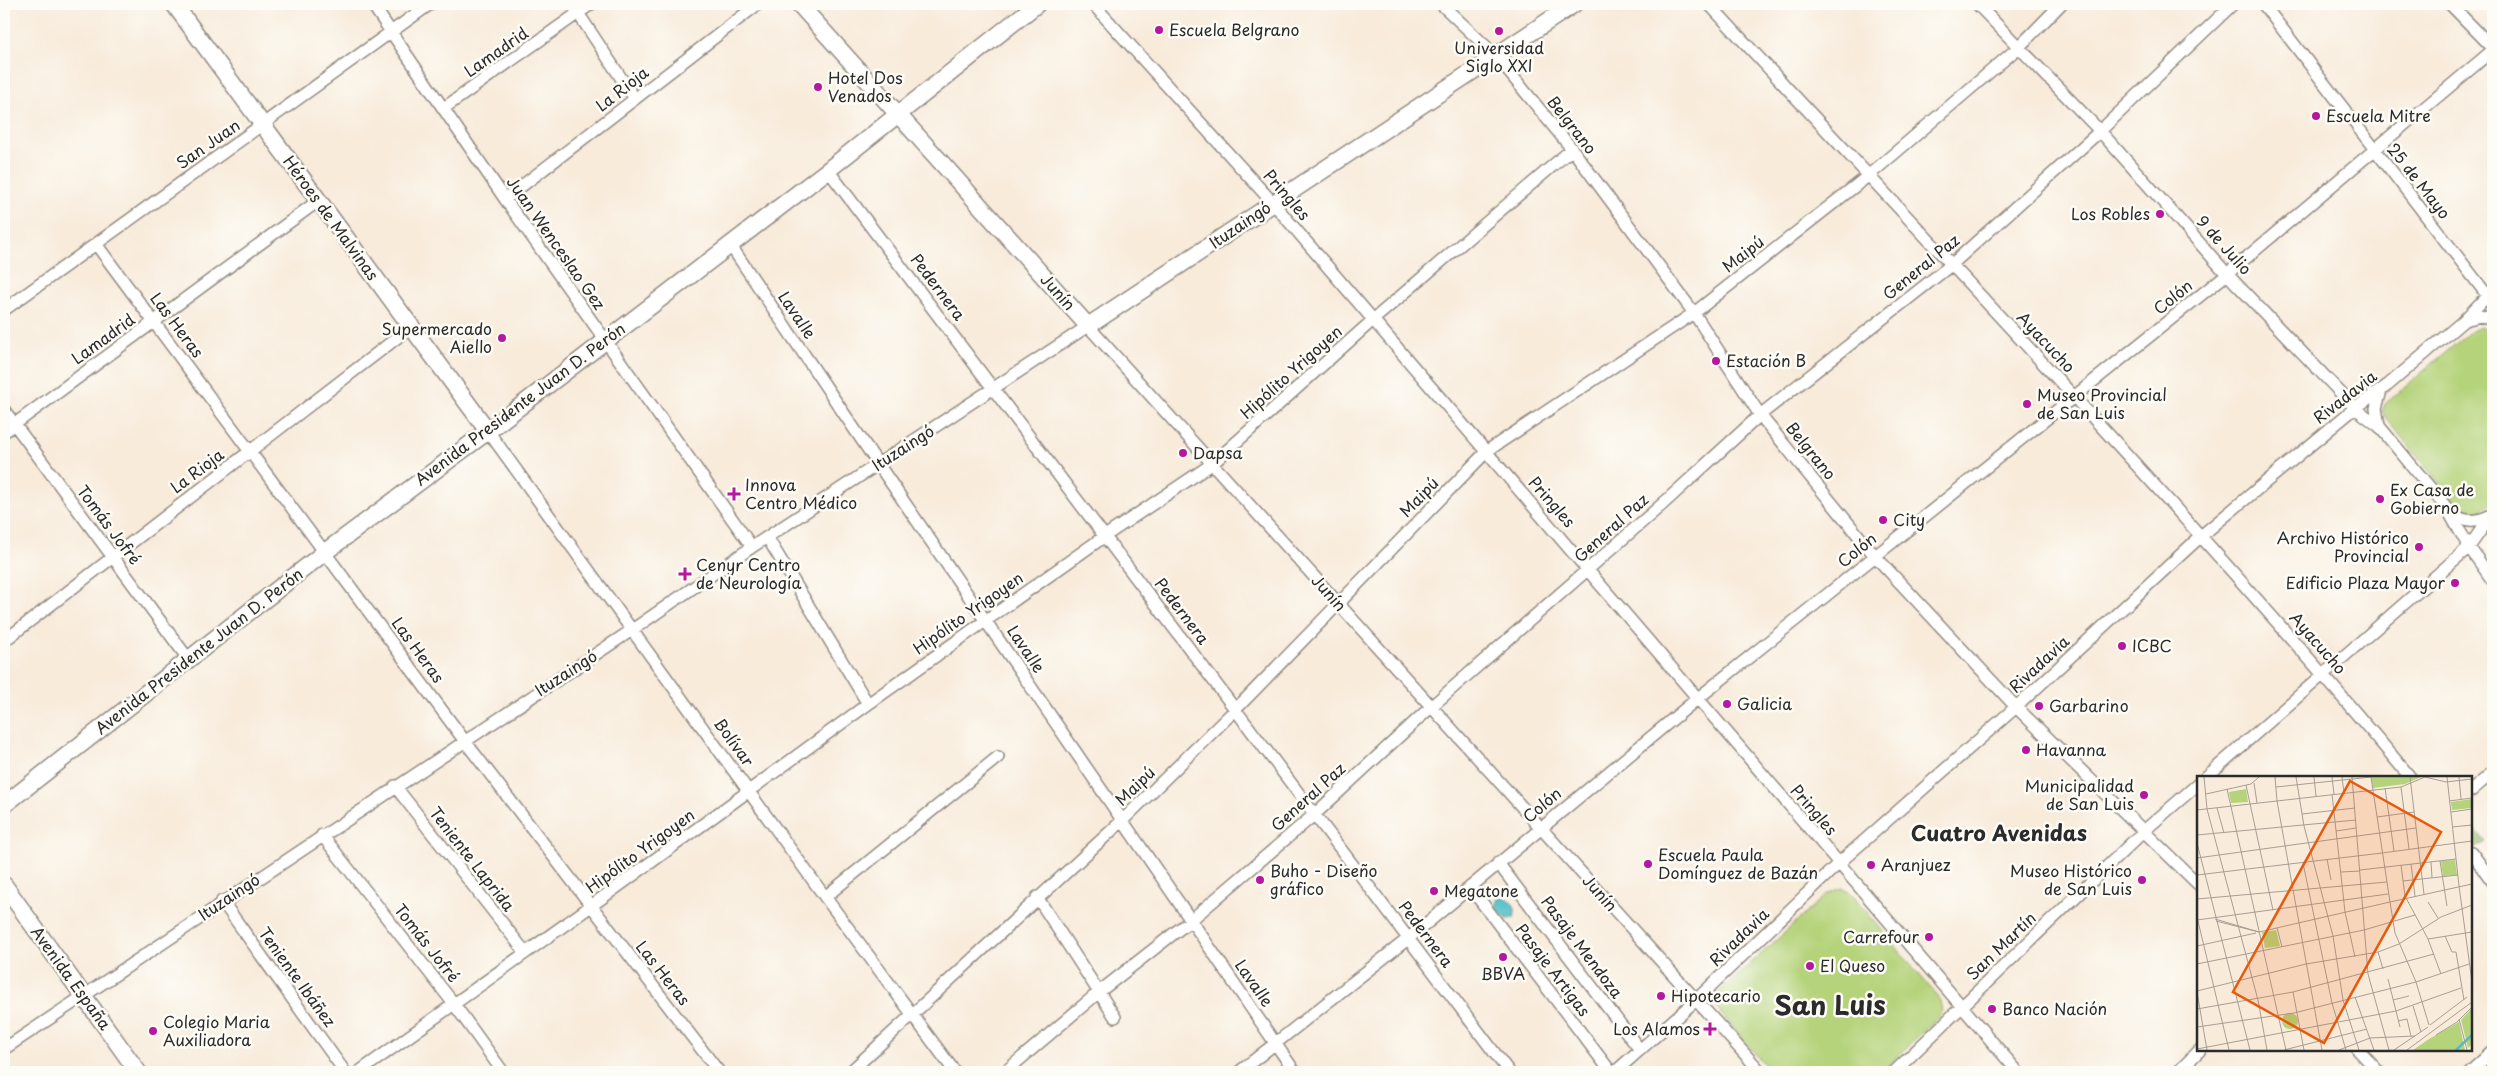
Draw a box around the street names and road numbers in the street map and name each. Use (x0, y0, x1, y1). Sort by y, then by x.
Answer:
street label: Lamadrid (459, 20, 532, 82)
street label: La Rioja (590, 60, 653, 117)
street label: Belgrano (1542, 90, 1603, 159)
street label: San Juan (171, 112, 244, 174)
street label: 25 de Mayo (2382, 137, 2457, 223)
street label: Héroes de Malvinas (278, 150, 385, 285)
street label: Pringles (1259, 164, 1317, 225)
street label: Juan Wenceslao Gez (502, 171, 612, 314)
street label: Ituzaingó (1204, 195, 1275, 254)
street label: 9 de Julio (2192, 209, 2258, 279)
street label: General Paz (1877, 227, 1964, 305)
street label: Maipú (1716, 229, 1769, 277)
street label: Pedernera (906, 248, 972, 325)
street label: Junín (1036, 267, 1082, 315)
street label: Colón (2148, 273, 2197, 319)
street label: Lavalle (773, 286, 823, 343)
street label: Las Heras (145, 287, 210, 362)
street label: Ayacucho (2012, 305, 2081, 377)
street label: Lamadrid (66, 307, 139, 369)
street label: Avenida Presidente Juan D. Perón (409, 316, 630, 490)
street label: Hipólito Yrigoyen (1234, 319, 1347, 424)
street label: Rivadavia (2307, 364, 2381, 429)
street label: Belgrano (1781, 416, 1843, 484)
street label: Ituzaingó (867, 418, 938, 476)
street label: La Rioja (165, 442, 228, 498)
street label: Maipú (1393, 471, 1443, 522)
street label: Pringles (1524, 471, 1582, 532)
street label: Tomás Jofré (72, 480, 148, 569)
street label: General Paz (1568, 487, 1653, 567)
street label: Colón (1832, 526, 1881, 572)
street label: Avenida Presidente Juan D. Perón (89, 561, 307, 739)
street label: Hipólito Yrigoyen (907, 565, 1028, 659)
street label: Junín (1307, 568, 1353, 616)
street label: Pedernera (1150, 572, 1216, 649)
street label: Ayacucho (2285, 606, 2353, 679)
street label: Las Heras (387, 612, 451, 687)
street label: Lavalle (1002, 620, 1052, 677)
street label: Rivadavia (2003, 629, 2074, 698)
street label: Ituzaingó (530, 643, 601, 701)
street label: Bolívar (709, 712, 761, 771)
street label: General Paz (1265, 756, 1350, 836)
street label: Maipú (1109, 760, 1160, 810)
street label: Pringles (1786, 779, 1844, 840)
street label: Colón (1517, 781, 1566, 828)
street label: Teniente Laprida (424, 801, 521, 916)
street label: Hipólito Yrigoyen (580, 802, 699, 898)
street label: Ituzaingó (193, 867, 264, 926)
street label: Junín (1578, 868, 1624, 916)
street label: Pasaje Mendoza (1536, 890, 1629, 1003)
street label: Pedernera (1394, 895, 1460, 972)
street label: Tomás Jofré (389, 898, 466, 987)
street label: Rivadavia (1703, 902, 1774, 971)
street label: San Martín (1960, 906, 2041, 985)
street label: Pasaje Artigas (1511, 918, 1597, 1021)
street label: Avenida España (26, 920, 118, 1035)
street label: Teniente Ibáñez (253, 922, 342, 1032)
street label: Las Heras (631, 935, 697, 1010)
street label: Lavalle (1230, 954, 1280, 1011)

